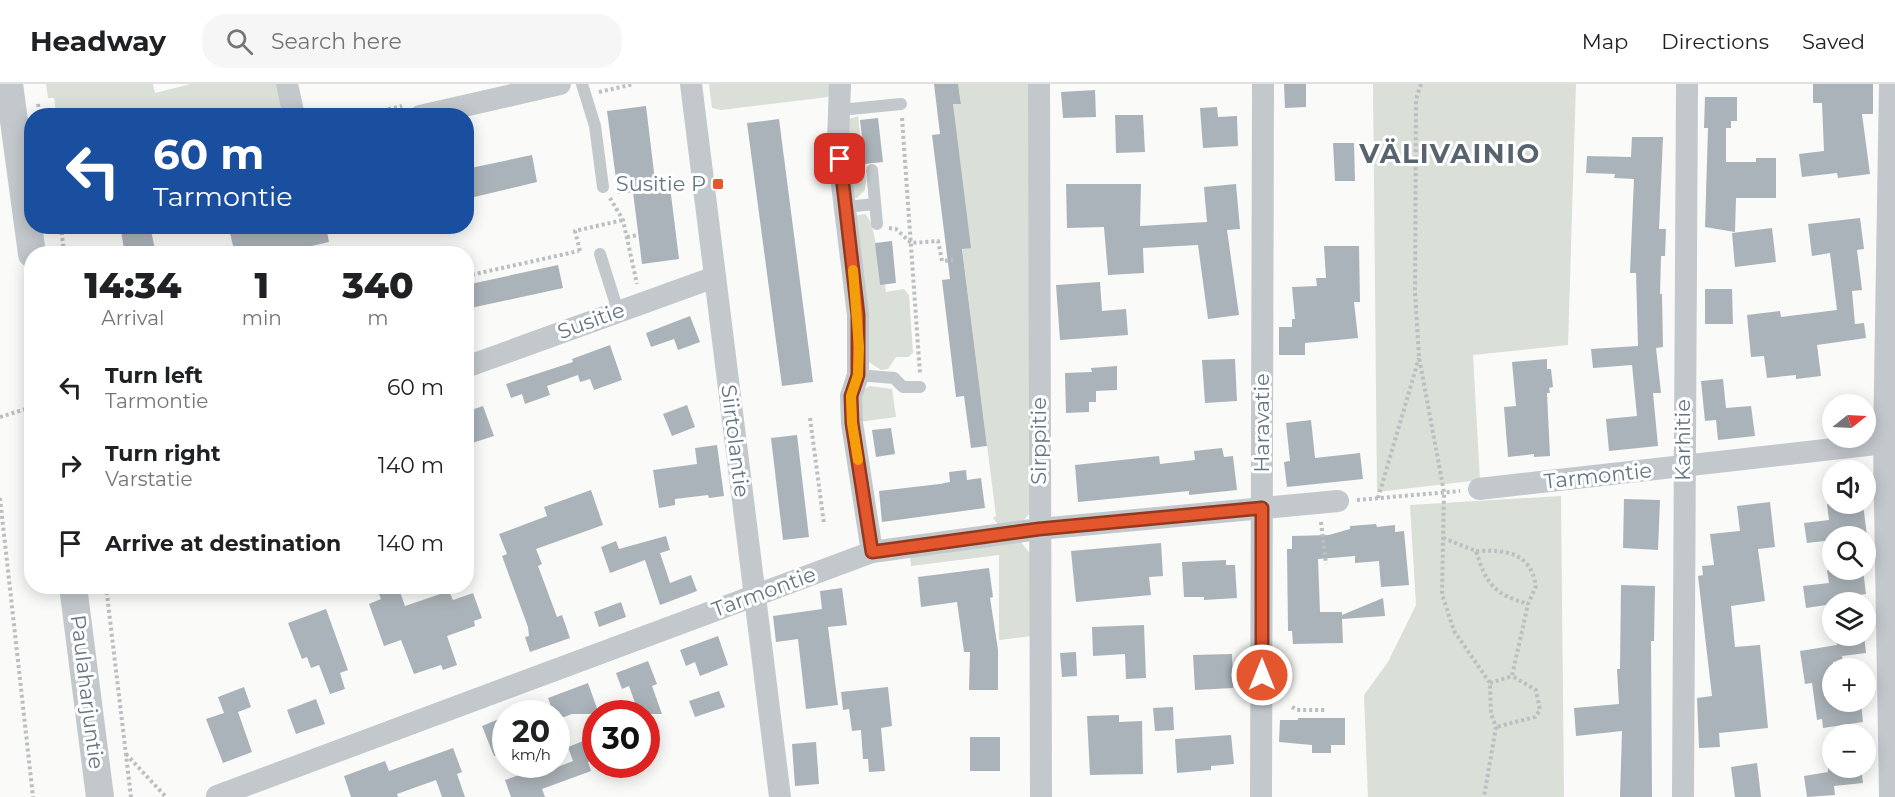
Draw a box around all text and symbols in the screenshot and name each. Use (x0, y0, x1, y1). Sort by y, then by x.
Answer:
search box (202, 14, 622, 68)
text: Headway (30, 24, 166, 58)
icon: search (223, 25, 256, 58)
text: Search here (271, 28, 402, 55)
text: Map (1582, 29, 1628, 54)
text: Directions (1661, 29, 1769, 54)
text: Saved (1802, 29, 1865, 54)
text: 60 m (153, 128, 264, 180)
icon: left (54, 132, 132, 210)
pin (814, 133, 865, 184)
district label: VÄLIVAINIO (1358, 137, 1541, 170)
icon: arrive (823, 142, 856, 175)
place label: Susitie P (616, 171, 706, 196)
marker: Susitie P (711, 177, 725, 191)
text: Tarmontie (153, 180, 293, 213)
text: 14:34 (84, 263, 181, 307)
text: 1 (255, 263, 269, 307)
text: 340 (342, 263, 414, 307)
street label: Susitie (554, 297, 628, 344)
text: Arrival (101, 306, 164, 330)
text: min (242, 306, 282, 330)
text: m (367, 306, 389, 330)
text: Turn left (105, 362, 203, 389)
icon: left (54, 371, 87, 404)
street label: Haravatie (1249, 373, 1274, 473)
text: 60 m (387, 374, 444, 401)
street label: Siirtolantie (716, 383, 755, 499)
text: Tarmontie (105, 389, 208, 413)
north arrow (1822, 394, 1876, 448)
map controls (1822, 394, 1876, 778)
street label: Sirppitie (1026, 397, 1051, 485)
street label: Karhitie (1670, 399, 1695, 481)
text: Turn right (105, 440, 220, 467)
icon: right (54, 449, 87, 482)
text: 140 m (378, 452, 444, 479)
street label: Tarmontie (1543, 457, 1653, 494)
button: sound (1822, 460, 1876, 514)
text: Varstatie (105, 467, 193, 491)
button: search (1822, 526, 1876, 580)
icon: arrive (54, 527, 87, 560)
text: Arrive at destination (105, 530, 341, 557)
text: 140 m (378, 530, 444, 557)
street label: Tarmontie (709, 561, 819, 622)
button: layers (1822, 592, 1876, 646)
street label: Paulaharjuntie (66, 613, 109, 771)
position arrow (1230, 643, 1294, 707)
button: + (1822, 658, 1876, 712)
speed limit sign: 30 (582, 700, 660, 778)
text: 20 (512, 713, 550, 750)
button: − (1822, 724, 1876, 778)
text: km/h (511, 745, 551, 764)

